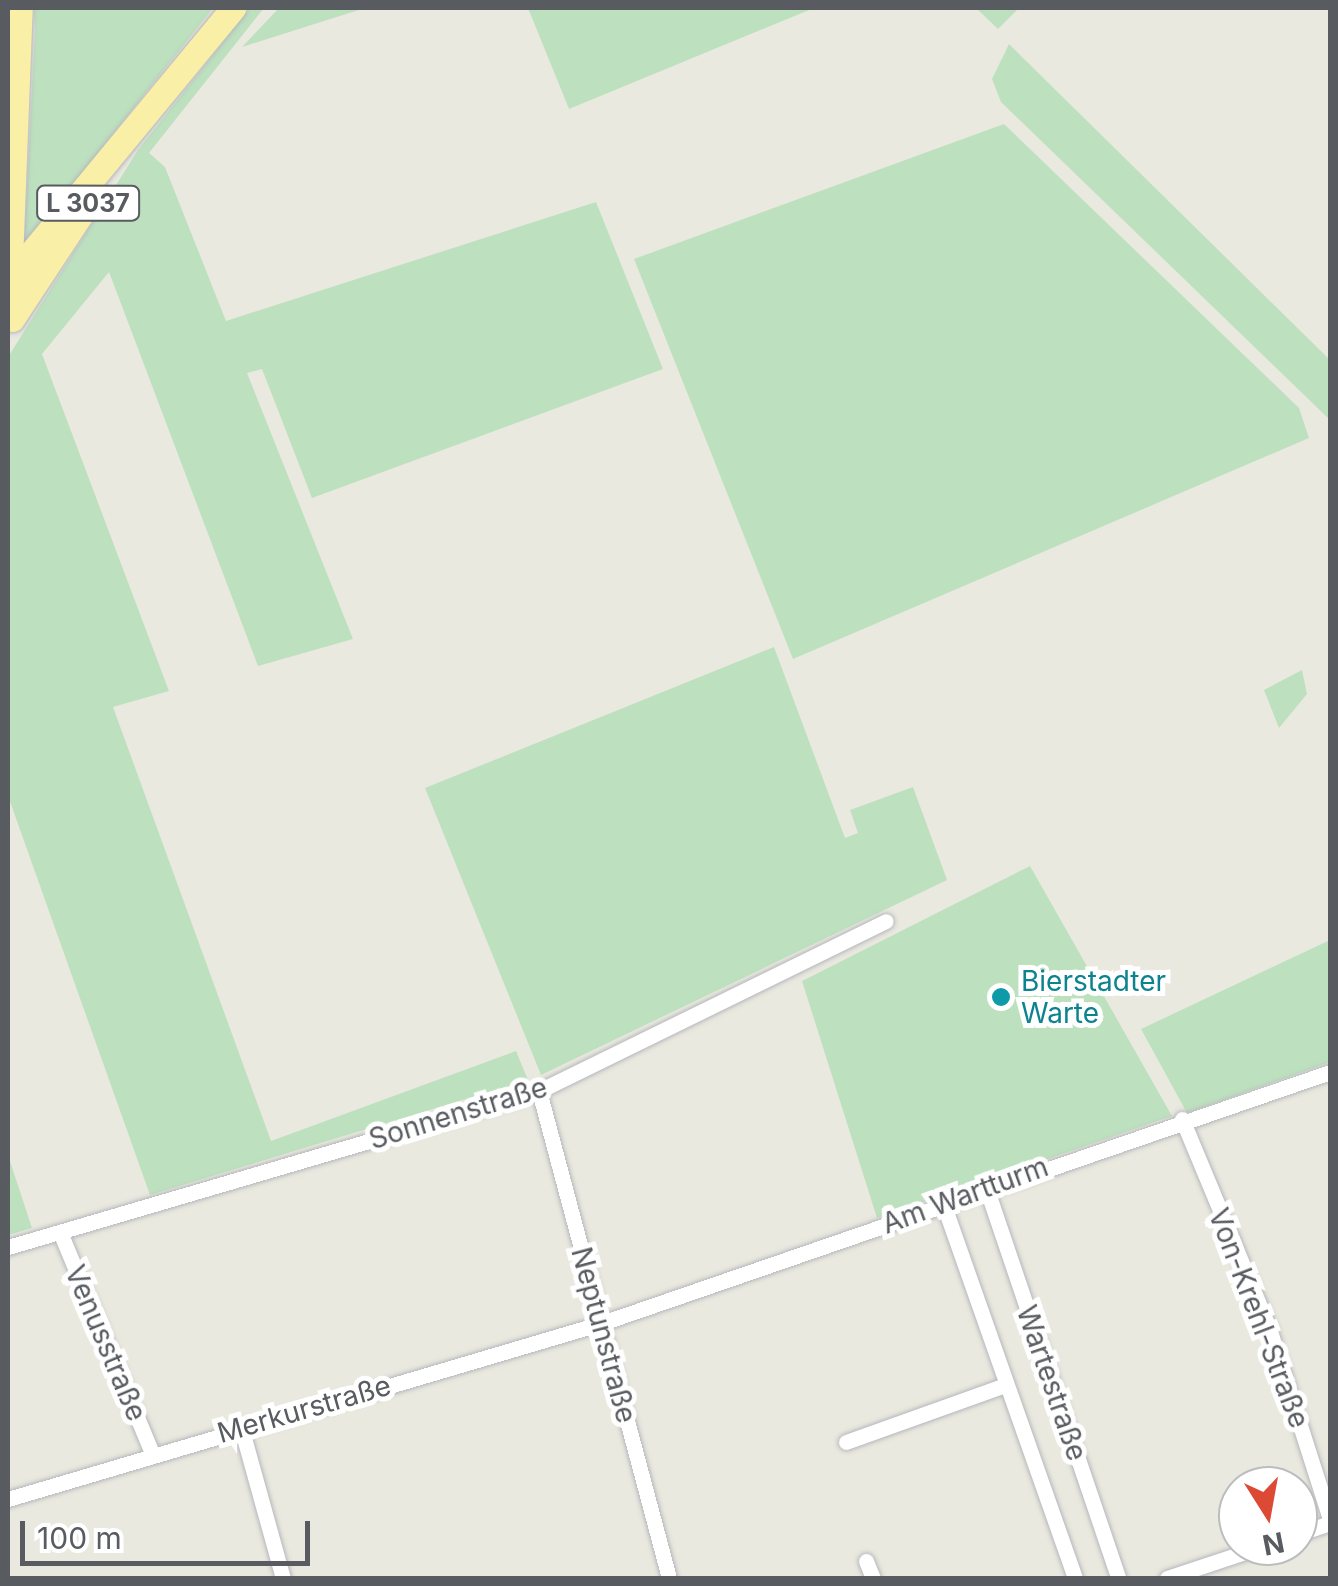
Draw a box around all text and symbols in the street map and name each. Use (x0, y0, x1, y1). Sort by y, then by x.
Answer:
road number: L 3037 (36, 183, 140, 223)
place label: Bierstadter Warte (1021, 964, 1166, 1030)
marker: Bierstadter Warte (990, 986, 1012, 1008)
street label: Sonnenstraße (365, 1070, 551, 1156)
street label: Am Wartturm (877, 1149, 1053, 1241)
street label: Von-Krehl-Straße (1202, 1203, 1316, 1433)
street label: Neptunstraße (564, 1243, 644, 1427)
street label: Venusstraße (58, 1260, 154, 1426)
street label: Wartestraße (1010, 1301, 1094, 1465)
street label: Merkurstraße (213, 1368, 395, 1450)
north arrow (1218, 1466, 1318, 1566)
scale bar (25, 1501, 315, 1563)
text: 100 m (37, 1520, 122, 1556)
text: N (1260, 1525, 1287, 1562)

